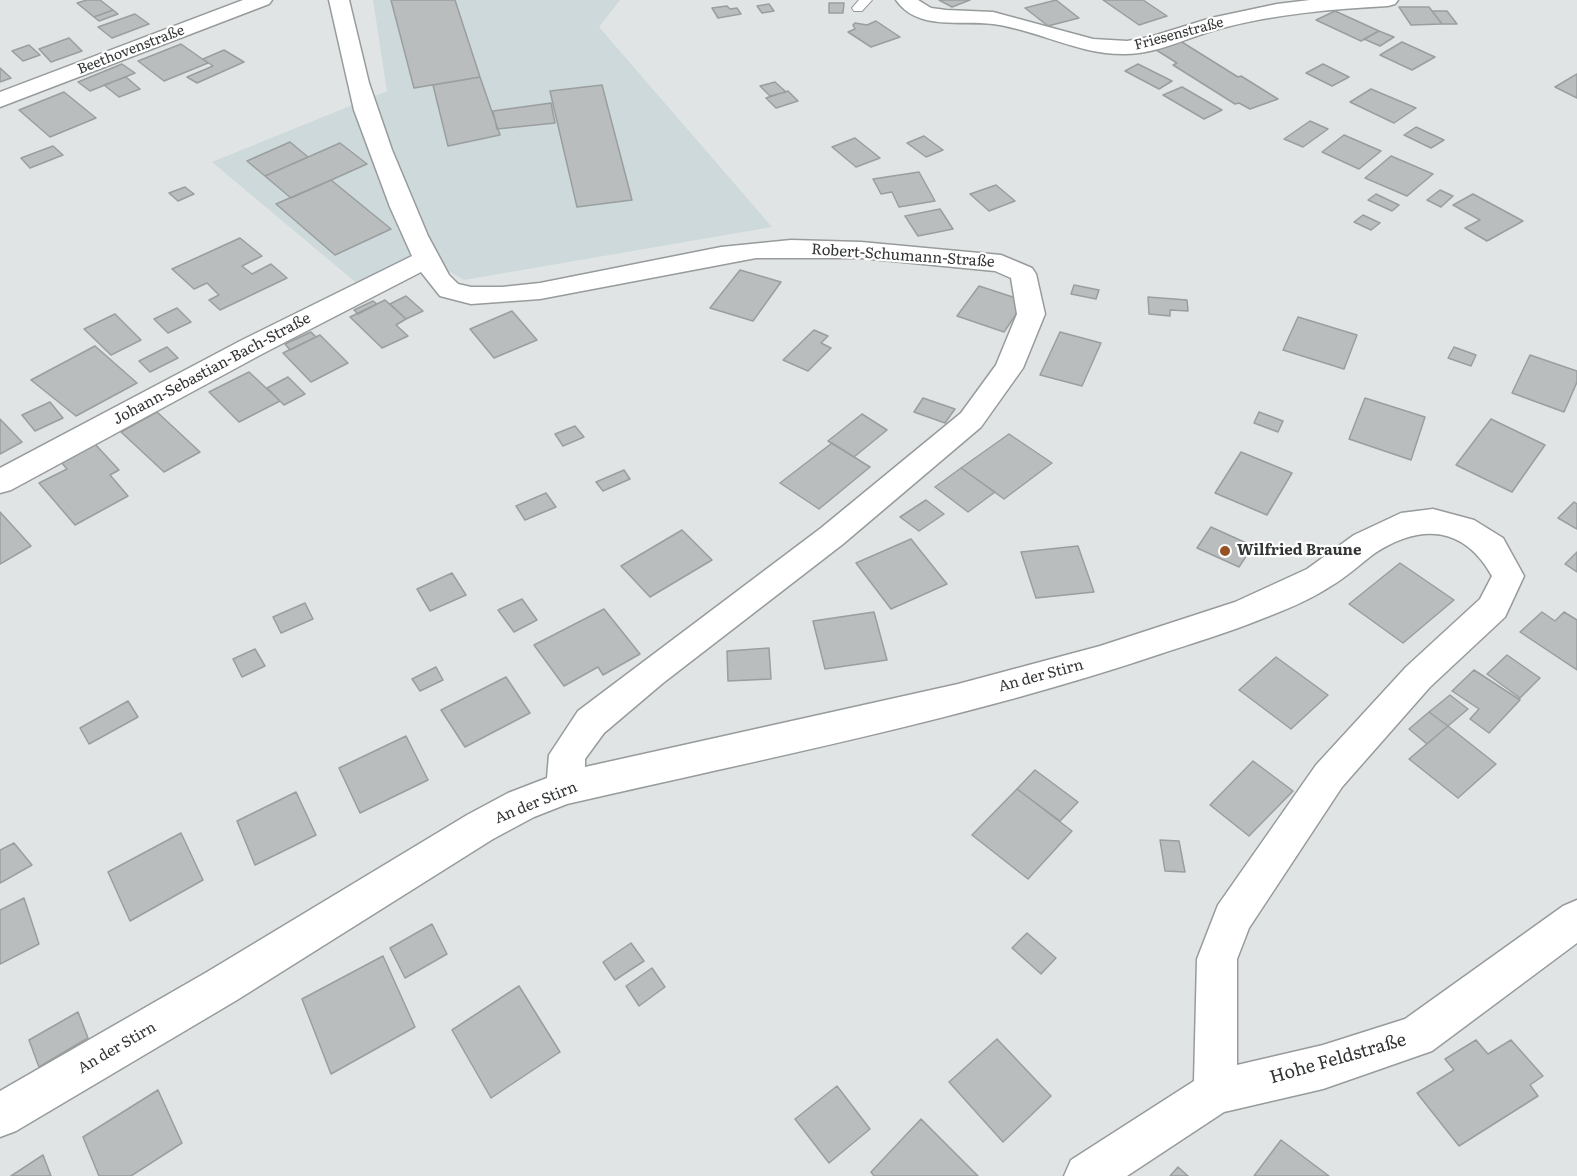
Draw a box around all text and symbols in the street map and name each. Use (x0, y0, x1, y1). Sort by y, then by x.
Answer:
street label: Friesenstraße (1133, 14, 1225, 54)
street label: Beethovenstraße (75, 22, 187, 78)
street label: Robert-Schumann-Straße (811, 241, 995, 271)
street label: Johann-Sebastian-Bach-Straße (110, 309, 314, 429)
place label: Wilfried Braune (1237, 542, 1361, 560)
marker: Wilfried Braune (1218, 544, 1232, 558)
street label: An der Stirn (997, 656, 1085, 696)
street label: An der Stirn (492, 778, 580, 828)
street label: An der Stirn (75, 1018, 159, 1078)
street label: Hohe Feldstraße (1267, 1029, 1409, 1089)

